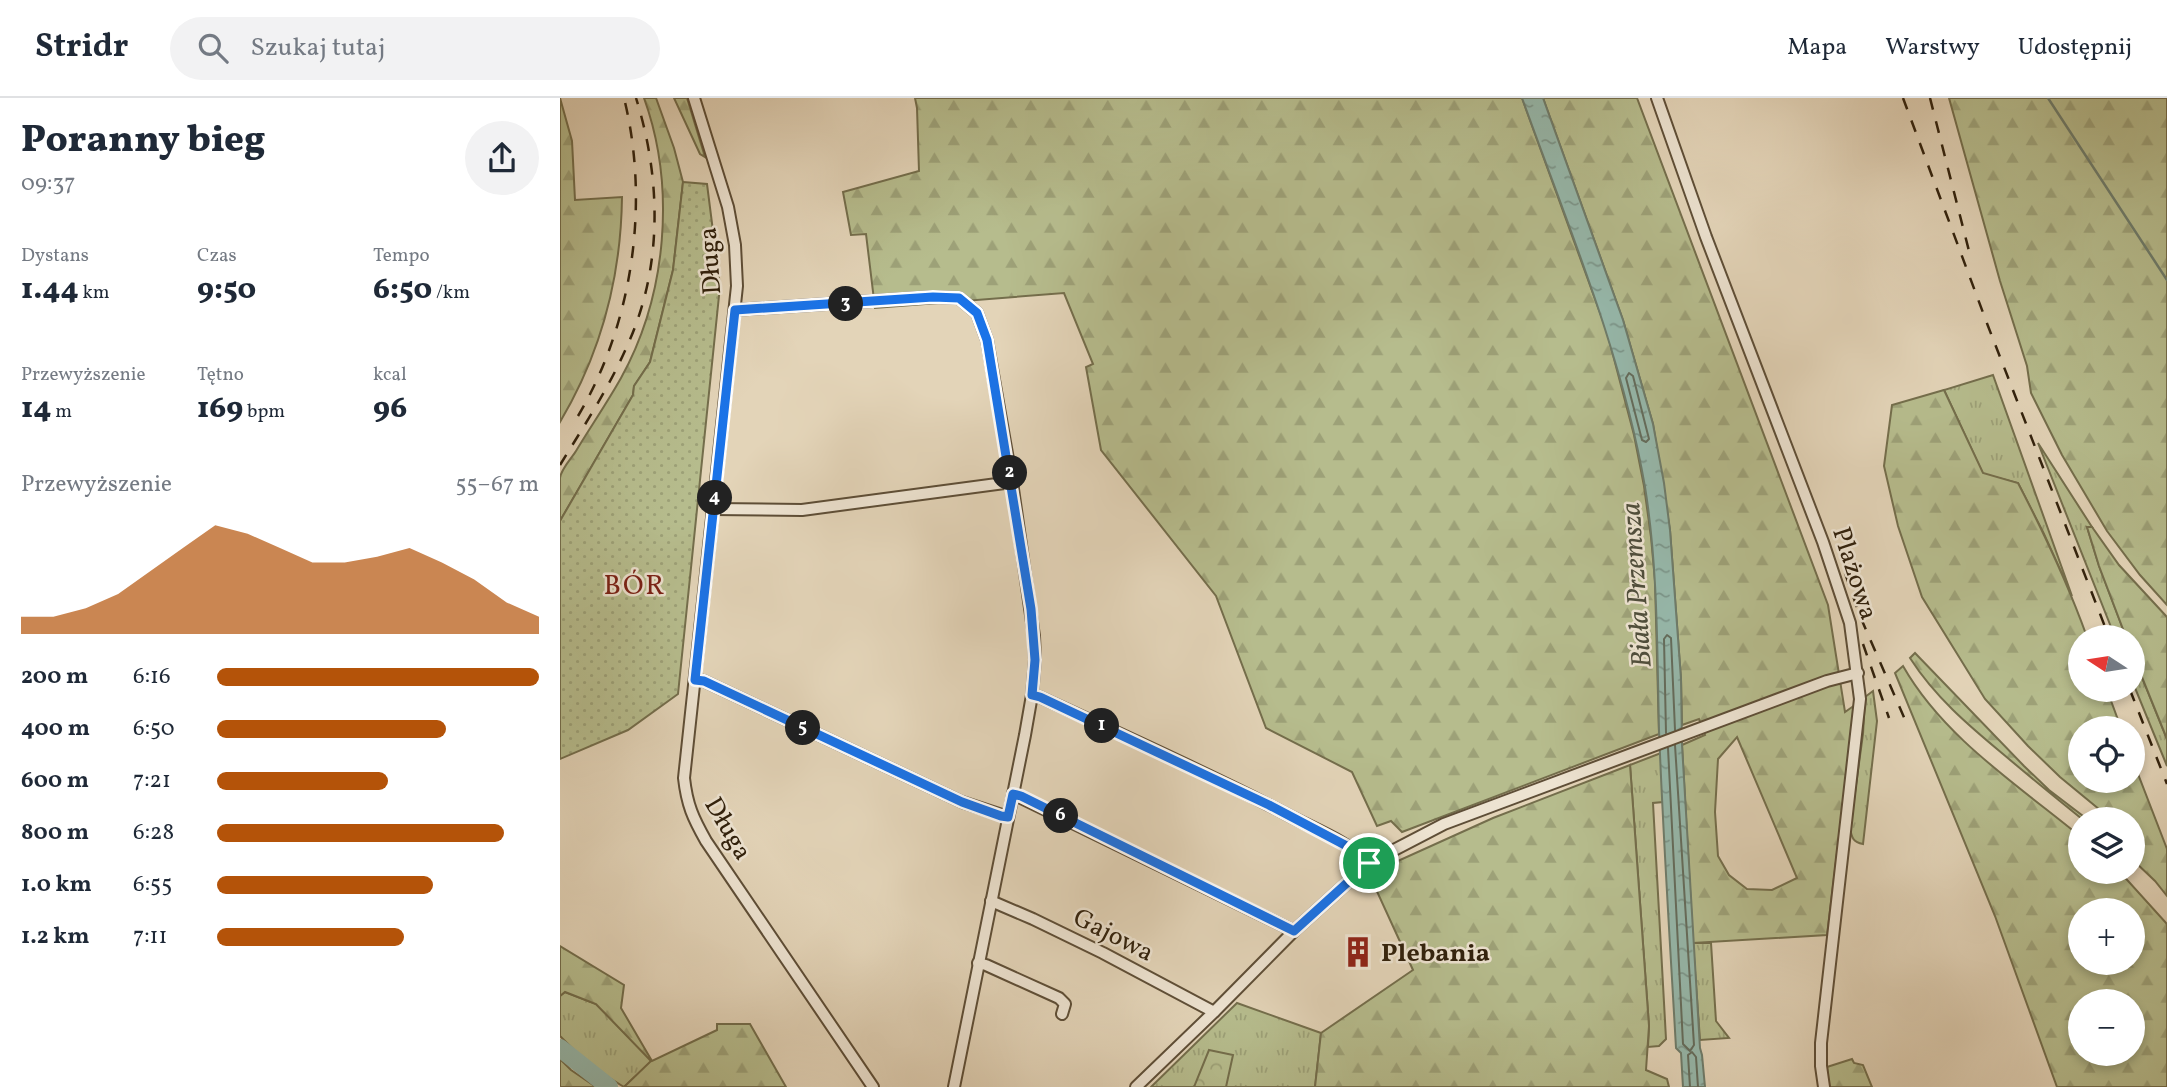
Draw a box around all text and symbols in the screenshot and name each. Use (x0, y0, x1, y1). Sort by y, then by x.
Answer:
search box (170, 17, 660, 80)
text: Stridr (35, 25, 128, 71)
icon: search (194, 29, 232, 67)
text: Szukaj tutaj (250, 30, 385, 66)
text: Mapa (1787, 31, 1847, 65)
text: Warstwy (1885, 31, 1980, 65)
text: Udostępnij (2018, 31, 2132, 65)
text: Poranny bieg (21, 115, 266, 168)
button: share (465, 121, 539, 195)
text: 09:37 (21, 168, 75, 200)
street label: Długa (691, 226, 731, 296)
text: Dystans (21, 243, 89, 269)
text: Czas (197, 243, 237, 269)
text: Tempo (373, 243, 430, 269)
text: 1.44 (21, 269, 79, 311)
text: 9:50 (197, 269, 256, 311)
text: 6:50 (373, 269, 432, 311)
text: km (79, 280, 110, 306)
text: /km (432, 280, 470, 306)
pin: 3 (828, 286, 864, 322)
text: 3 (841, 290, 850, 316)
text: Przewyższenie (21, 362, 146, 388)
text: Tętno (197, 362, 244, 388)
text: kcal (373, 362, 407, 388)
text: 14 (21, 388, 51, 430)
text: 169 (197, 388, 243, 430)
text: 96 (373, 388, 407, 430)
text: m (51, 399, 72, 425)
text: bpm (243, 399, 285, 425)
pin: 2 (993, 456, 1028, 490)
text: 2 (1005, 459, 1014, 485)
text: Przewyższenie (21, 469, 172, 501)
text: 55–67 m (455, 469, 539, 501)
pin: 4 (698, 480, 732, 516)
text: 4 (709, 484, 720, 510)
water label: Biała Przemsza (1612, 501, 1663, 669)
street label: Plażowa (1822, 523, 1886, 625)
district label: BÓR (603, 567, 667, 606)
north arrow (2068, 625, 2146, 702)
map controls (2068, 625, 2145, 1066)
text: 200 m (21, 661, 88, 693)
text: 6:16 (133, 661, 171, 693)
pin: 1 (1084, 708, 1120, 744)
pin: 5 (786, 710, 820, 746)
text: 1 (1098, 712, 1105, 738)
text: 400 m (21, 713, 90, 745)
text: 6:50 (133, 713, 175, 745)
text: 5 (798, 714, 807, 740)
button: locate (2068, 716, 2145, 793)
text: 600 m (21, 765, 89, 797)
text: 7:21 (133, 765, 171, 797)
street label: Długa (695, 791, 760, 867)
pin: 6 (1044, 798, 1078, 834)
text: 6 (1055, 802, 1066, 828)
button: layers (2068, 807, 2145, 884)
text: 800 m (21, 817, 89, 849)
text: 6:28 (133, 817, 174, 849)
pin (1339, 833, 1399, 893)
icon: arrive (1350, 844, 1388, 882)
text: 1.0 km (21, 869, 92, 901)
text: 6:55 (133, 869, 172, 901)
button: + (2068, 898, 2145, 975)
street label: Gajowa (1067, 900, 1160, 971)
text: 1.2 km (21, 921, 90, 953)
text: 7:11 (133, 921, 167, 953)
building icon: Plebania (1341, 935, 1375, 969)
place label: Plebania (1381, 936, 1490, 972)
button: − (2068, 989, 2145, 1066)

